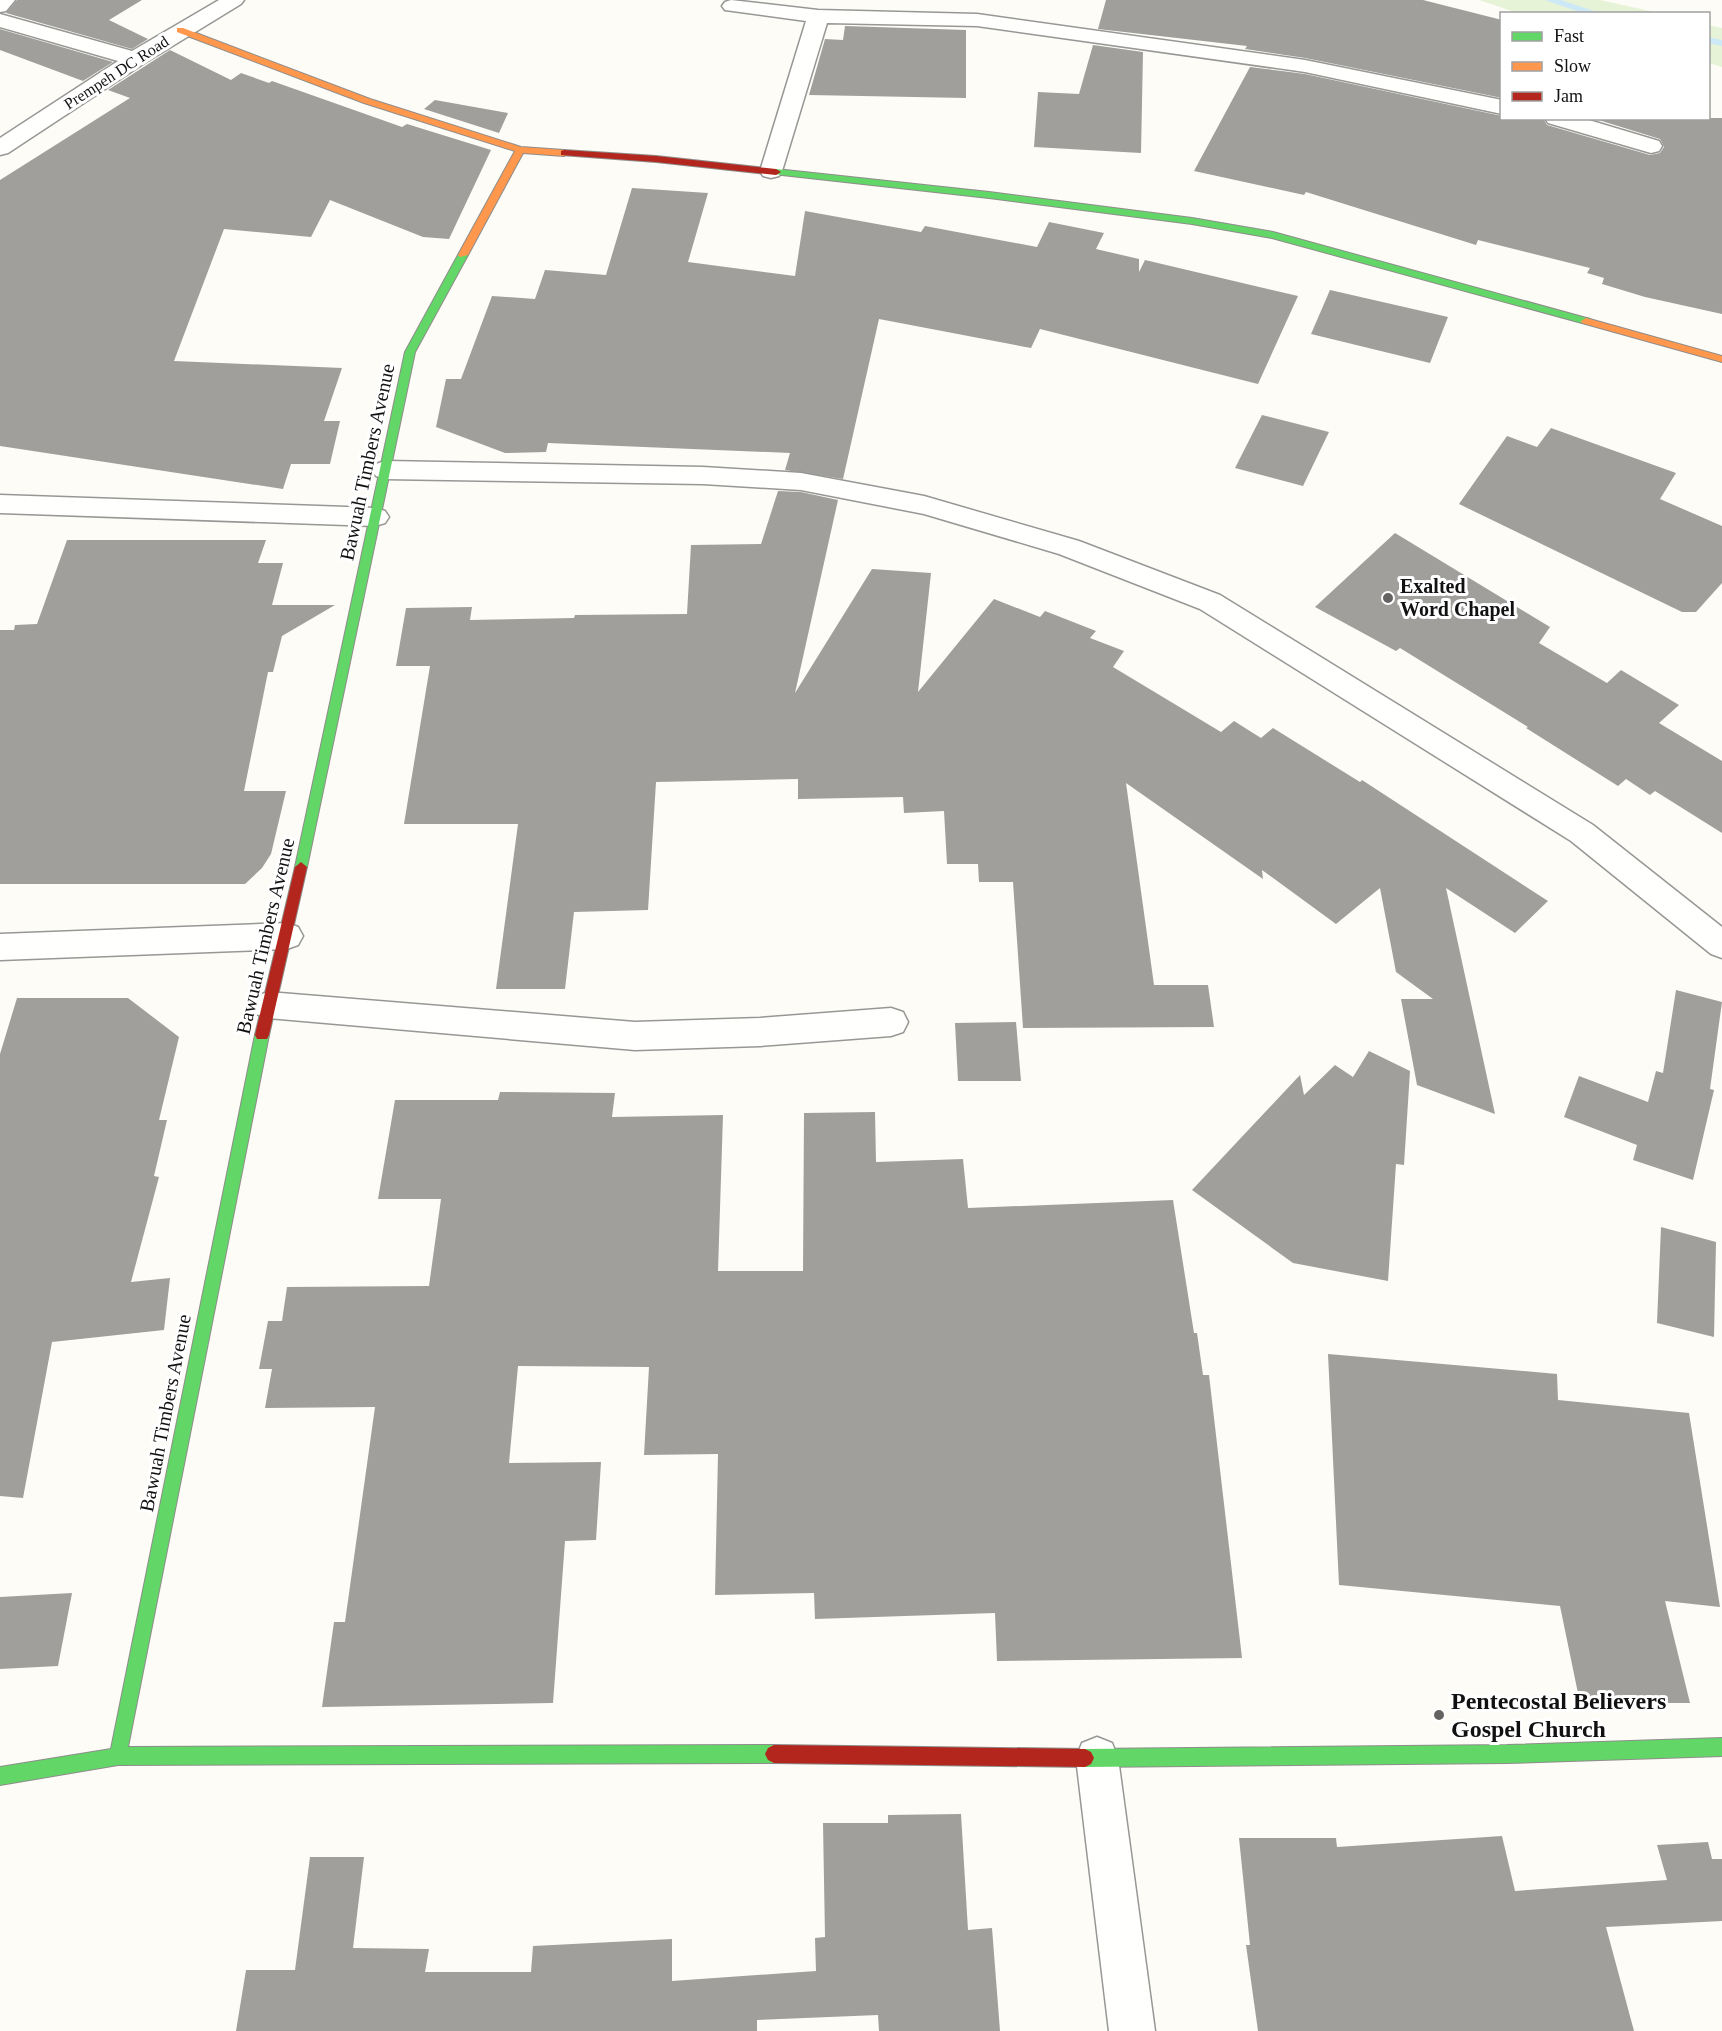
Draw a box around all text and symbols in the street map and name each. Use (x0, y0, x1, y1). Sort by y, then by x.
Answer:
legend (1500, 12, 1710, 120)
text: Fast (1554, 26, 1584, 46)
street label: Prempeh DC Road (61, 32, 172, 113)
text: Slow (1554, 56, 1591, 76)
text: Jam (1554, 86, 1583, 106)
street label: Bawuah Timbers Avenue (335, 361, 399, 562)
place label: Exalted Word Chapel (1400, 575, 1515, 621)
marker: Exalted Word Chapel (1381, 591, 1395, 605)
street label: Bawuah Timbers Avenue (232, 836, 298, 1036)
street label: Bawuah Timbers Avenue (135, 1312, 195, 1514)
place label: Pentecostal Believers Gospel Church (1451, 1688, 1666, 1742)
marker: Pentecostal Believers Gospel Church (1432, 1708, 1446, 1722)

